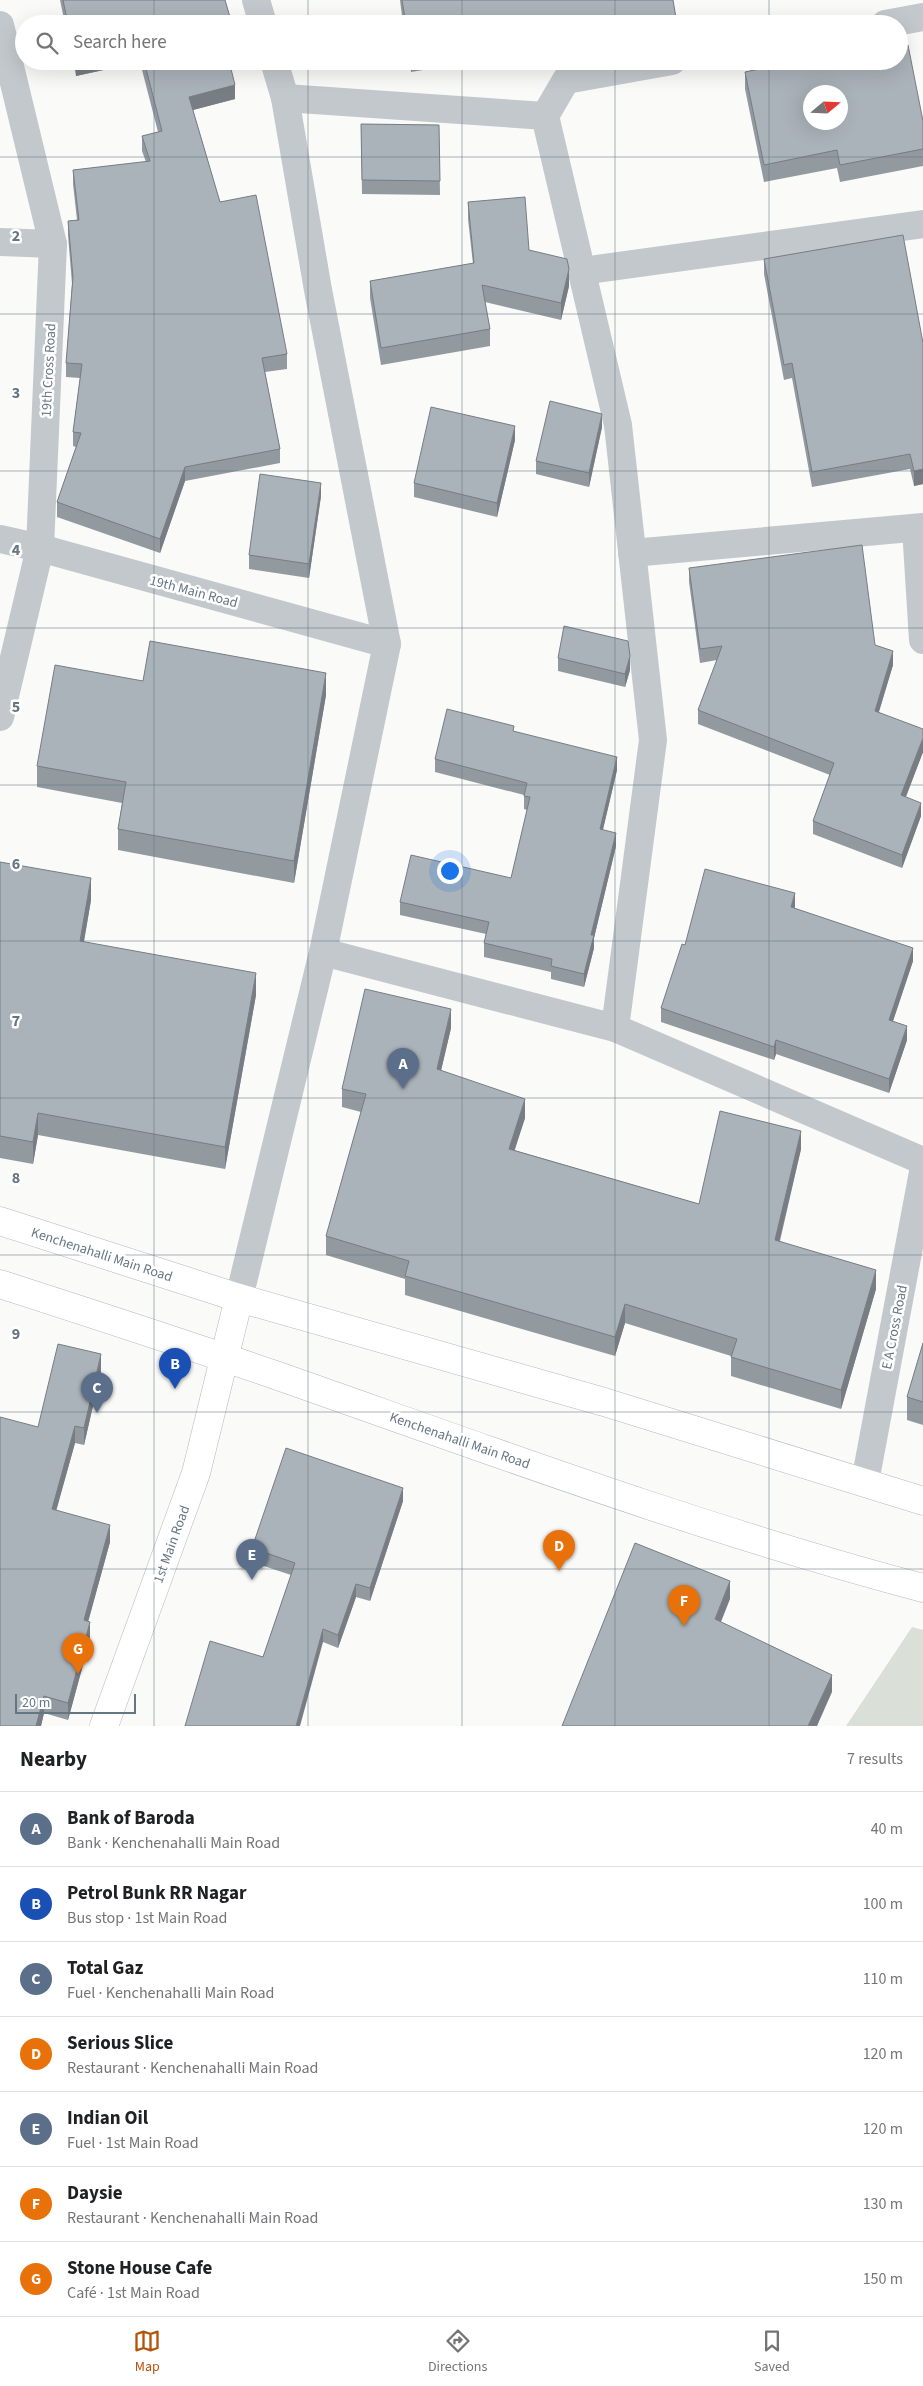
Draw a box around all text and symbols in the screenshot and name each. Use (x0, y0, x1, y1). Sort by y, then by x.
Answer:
search box (15, 15, 908, 70)
icon: search (33, 29, 61, 57)
text: Search here (73, 29, 167, 56)
north arrow (803, 85, 848, 130)
text: 2 (12, 225, 20, 247)
street label: 19th Cross Road (37, 323, 61, 417)
text: 3 (12, 382, 20, 404)
text: 4 (12, 539, 21, 561)
street label: 19th Main Road (148, 571, 240, 613)
text: 5 (12, 696, 20, 718)
text: 6 (12, 853, 20, 875)
your location (437, 858, 463, 884)
text: 7 (12, 1010, 20, 1032)
pin: A (387, 1048, 419, 1089)
text: 8 (12, 1167, 20, 1189)
street label: Kenchenahalli Main Road (28, 1223, 175, 1287)
street label: E A Cross Road (877, 1283, 913, 1371)
text: 9 (12, 1323, 20, 1345)
pin: B (159, 1348, 191, 1389)
pin: C (81, 1372, 113, 1413)
street label: Kenchenahalli Main Road (387, 1407, 533, 1474)
street label: 1st Main Road (149, 1503, 195, 1586)
pin: D (543, 1530, 575, 1571)
pin: E (236, 1539, 268, 1580)
pin: F (668, 1585, 700, 1626)
pin: G (62, 1633, 94, 1674)
scale bar (15, 1691, 136, 1714)
text: 20 m (22, 1693, 50, 1713)
text: Nearby (20, 1744, 87, 1774)
text: 7 results (847, 1748, 903, 1770)
text: Bank of Baroda (67, 1805, 195, 1832)
text: A (31, 1818, 41, 1840)
text: 40 m (871, 1818, 903, 1840)
text: Bank · Kenchenahalli Main Road (67, 1832, 280, 1854)
text: Petrol Bunk RR Nagar (67, 1880, 246, 1907)
text: B (31, 1893, 41, 1915)
text: 100 m (863, 1893, 903, 1915)
text: Bus stop · 1st Main Road (67, 1907, 227, 1929)
text: Total Gaz (67, 1955, 143, 1982)
text: C (31, 1968, 41, 1990)
text: 110 m (863, 1968, 903, 1990)
text: Fuel · Kenchenahalli Main Road (67, 1982, 274, 2004)
text: Serious Slice (67, 2030, 173, 2057)
text: D (31, 2043, 41, 2065)
text: 120 m (863, 2043, 903, 2065)
text: Restaurant · Kenchenahalli Main Road (67, 2057, 318, 2079)
text: Indian Oil (67, 2105, 148, 2132)
text: E (32, 2118, 40, 2140)
text: 120 m (863, 2118, 903, 2140)
text: Fuel · 1st Main Road (67, 2132, 199, 2154)
text: Daysie (67, 2180, 122, 2207)
text: F (32, 2193, 40, 2215)
text: 130 m (863, 2193, 903, 2215)
text: Restaurant · Kenchenahalli Main Road (67, 2207, 318, 2229)
text: Stone House Cafe (67, 2255, 212, 2282)
text: G (31, 2268, 41, 2290)
text: 150 m (863, 2268, 903, 2290)
text: Café · 1st Main Road (67, 2282, 200, 2304)
tab: Map (133, 2327, 161, 2377)
tab: Directions (428, 2327, 487, 2377)
tab: Saved (754, 2327, 790, 2377)

